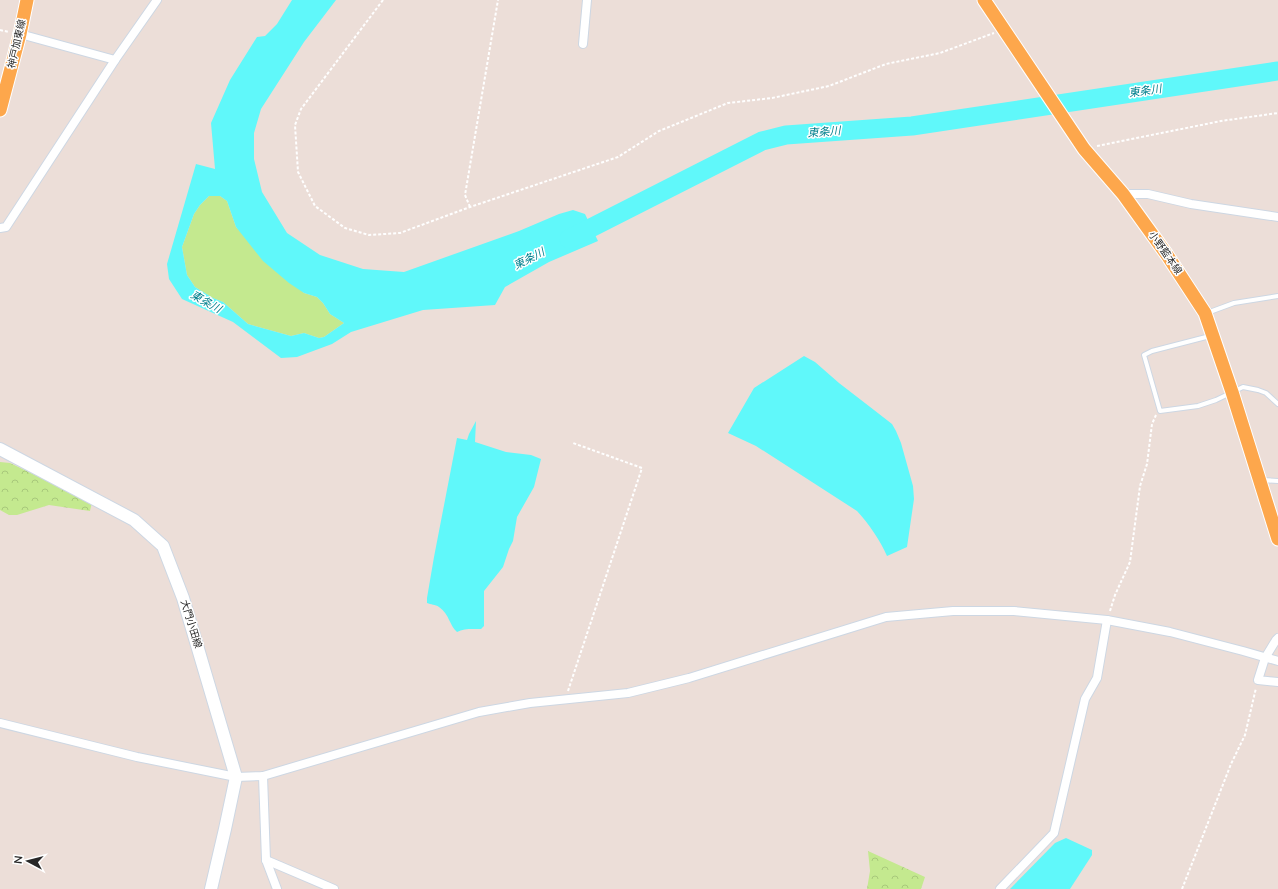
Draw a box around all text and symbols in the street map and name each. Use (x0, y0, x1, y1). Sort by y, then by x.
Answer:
street label: 神戸加東線 (5, 18, 29, 70)
water label: 東条川 (1128, 81, 1163, 101)
water label: 東条川 (807, 123, 842, 141)
street label: 小野藍本線 (1145, 229, 1185, 277)
water label: 東条川 (511, 244, 548, 273)
water label: 東条川 (188, 287, 225, 317)
street label: 大門小田線 (177, 598, 205, 650)
north arrow (8, 841, 48, 881)
text: N (11, 855, 27, 865)

